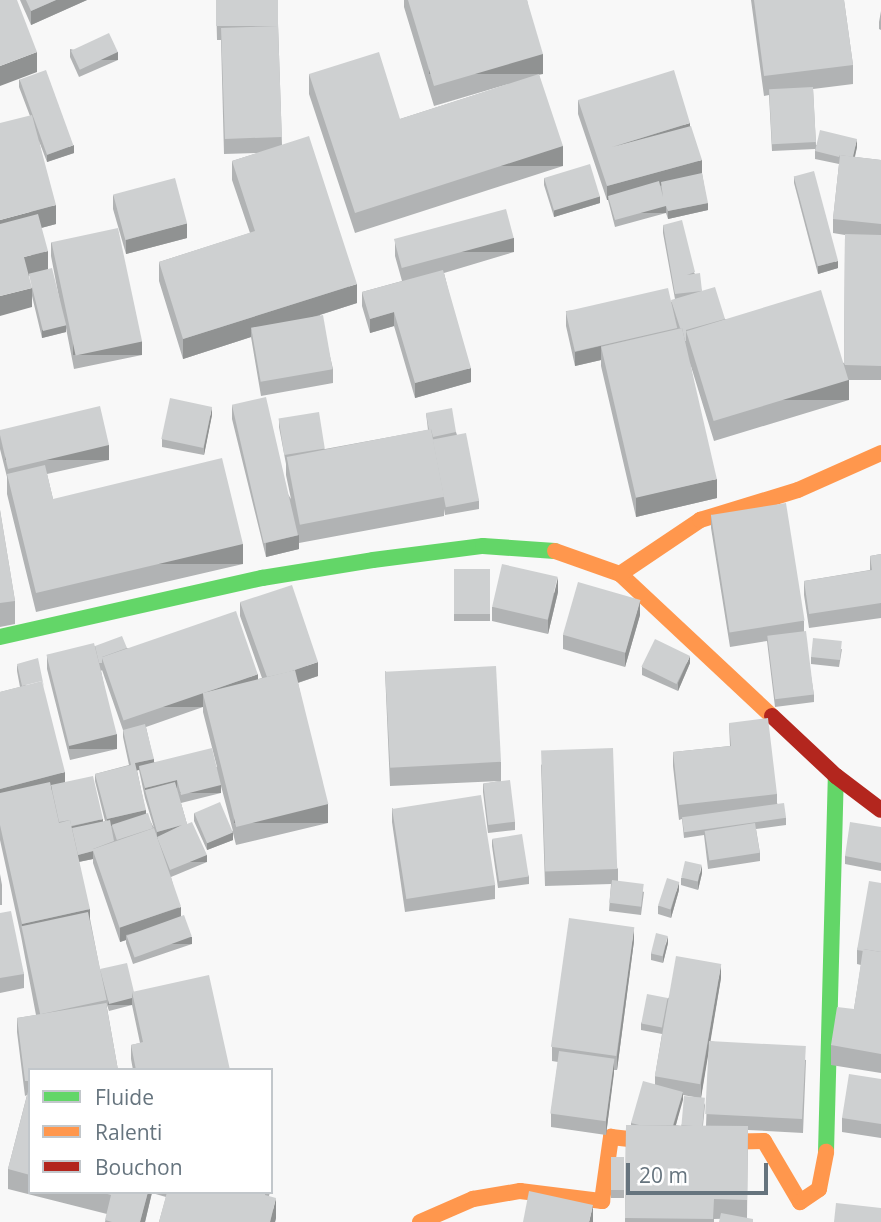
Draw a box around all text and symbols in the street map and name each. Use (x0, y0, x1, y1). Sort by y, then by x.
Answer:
legend (28, 1068, 273, 1194)
text: Fluide (95, 1083, 154, 1111)
text: Ralenti (95, 1118, 162, 1146)
scale bar (629, 1148, 771, 1192)
text: Bouchon (95, 1153, 183, 1181)
text: 20 m (639, 1161, 688, 1189)

